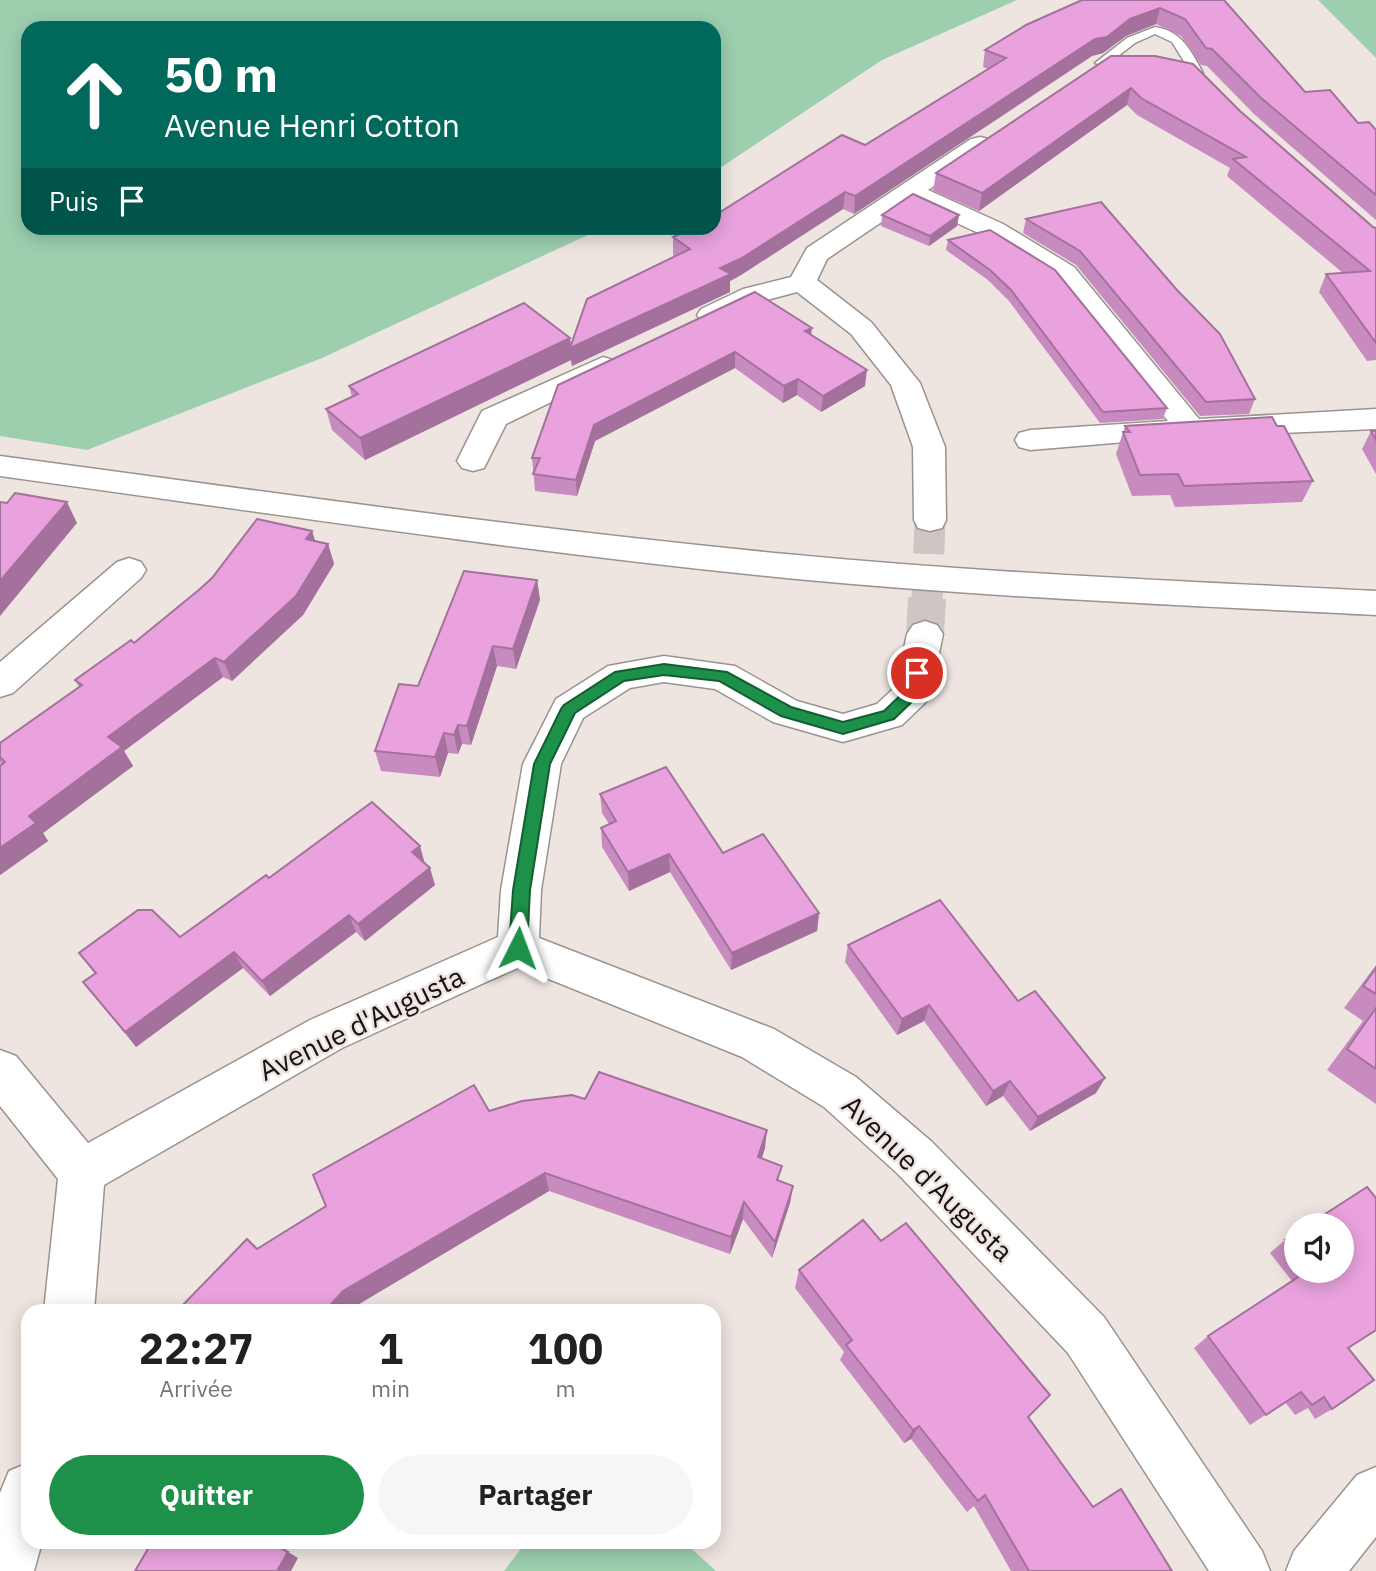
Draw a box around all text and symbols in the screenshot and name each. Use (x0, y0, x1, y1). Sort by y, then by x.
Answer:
text: 50 m (164, 42, 278, 105)
icon: ahead (49, 49, 140, 140)
text: Avenue Henri Cotton (164, 104, 460, 146)
icon: arrive (113, 182, 151, 220)
text: Puis (49, 184, 99, 218)
pin (887, 643, 947, 703)
icon: arrive (898, 654, 936, 692)
position arrow (481, 911, 555, 985)
street label: Avenue d'Augusta (252, 957, 470, 1089)
street label: Avenue d'Augusta (834, 1087, 1022, 1269)
map controls (1284, 1213, 1354, 1283)
button: sound (1284, 1213, 1354, 1283)
text: 22:27 (139, 1321, 253, 1376)
text: 1 (378, 1321, 403, 1376)
text: 100 (528, 1321, 603, 1376)
text: Arrivée (159, 1373, 233, 1403)
text: min (371, 1373, 410, 1403)
text: m (555, 1373, 576, 1403)
button: Quitter (49, 1455, 364, 1535)
button: Partager (378, 1455, 693, 1535)

